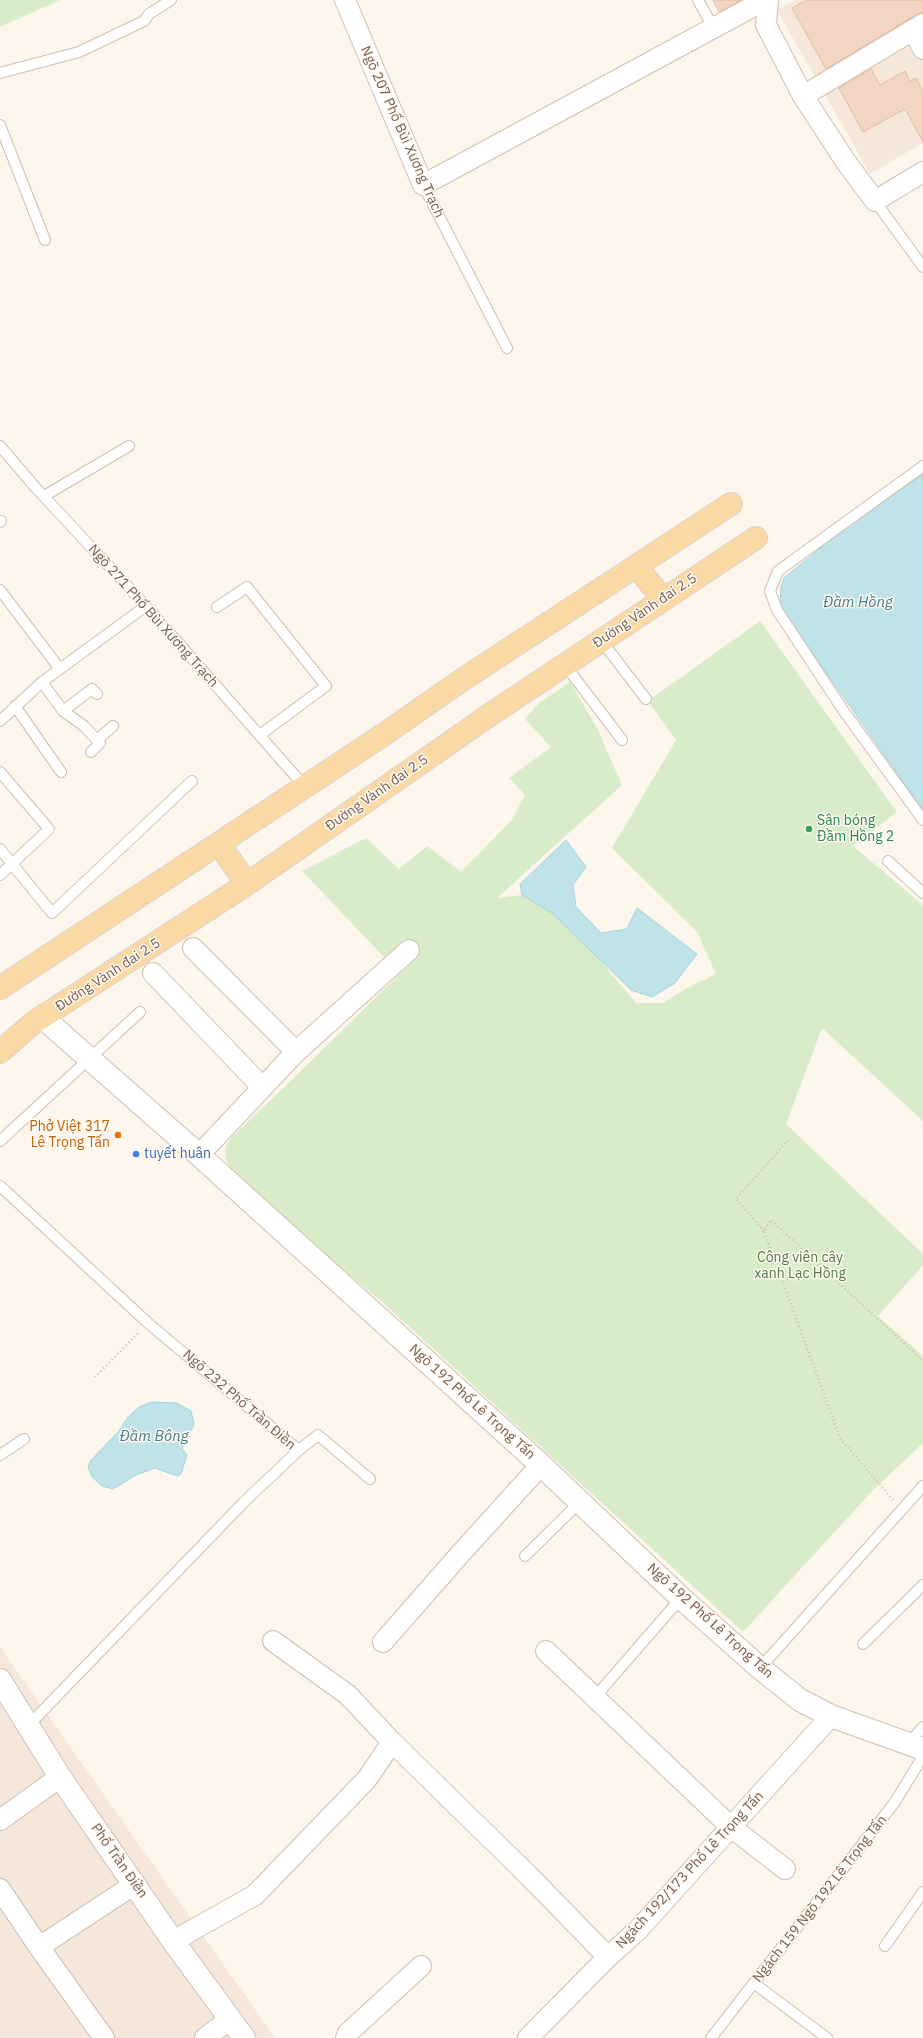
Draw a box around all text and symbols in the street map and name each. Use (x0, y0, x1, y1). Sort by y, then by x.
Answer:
street label: Ngõ 207 Phố Bùi Xương Trạch (356, 44, 448, 220)
street label: Ngõ 271 Phố Bùi Xương Trạch (84, 541, 222, 691)
street label: Đường Vành đai 2.5 (590, 570, 700, 652)
water label: Đầm Hồng (823, 594, 893, 612)
street label: Đường Vành đai 2.5 (322, 751, 432, 835)
place label: Sân bóng Đầm Hồng 2 (817, 813, 894, 846)
marker: Sân bóng Đầm Hồng 2 (804, 824, 814, 834)
street label: Đường Vành đai 2.5 (52, 935, 164, 1015)
place label: Phở Việt 317 Lê Trọng Tấn (29, 1119, 110, 1152)
marker: Phở Việt 317 Lê Trọng Tấn (113, 1130, 123, 1140)
place label: tuyết huân (144, 1146, 211, 1162)
marker: tuyết huân (131, 1149, 141, 1159)
park label: Công viên cây xanh Lạc Hồng (754, 1250, 846, 1282)
street label: Ngõ 192 Phố Lê Trọng Tấn (406, 1341, 538, 1463)
street label: Ngõ 232 Phố Trần Điền (179, 1346, 299, 1454)
water label: Đầm Bông (120, 1428, 188, 1446)
street label: Ngõ 192 Phố Lê Trọng Tấn (644, 1560, 776, 1682)
street label: Ngách 192/173 Phố Lê Trọng Tấn (613, 1788, 767, 1952)
street label: Ngách 159 Ngõ 192 Lê Trọng Tấn (749, 1812, 891, 1986)
street label: Phố Trần Điền (87, 1820, 151, 1902)

